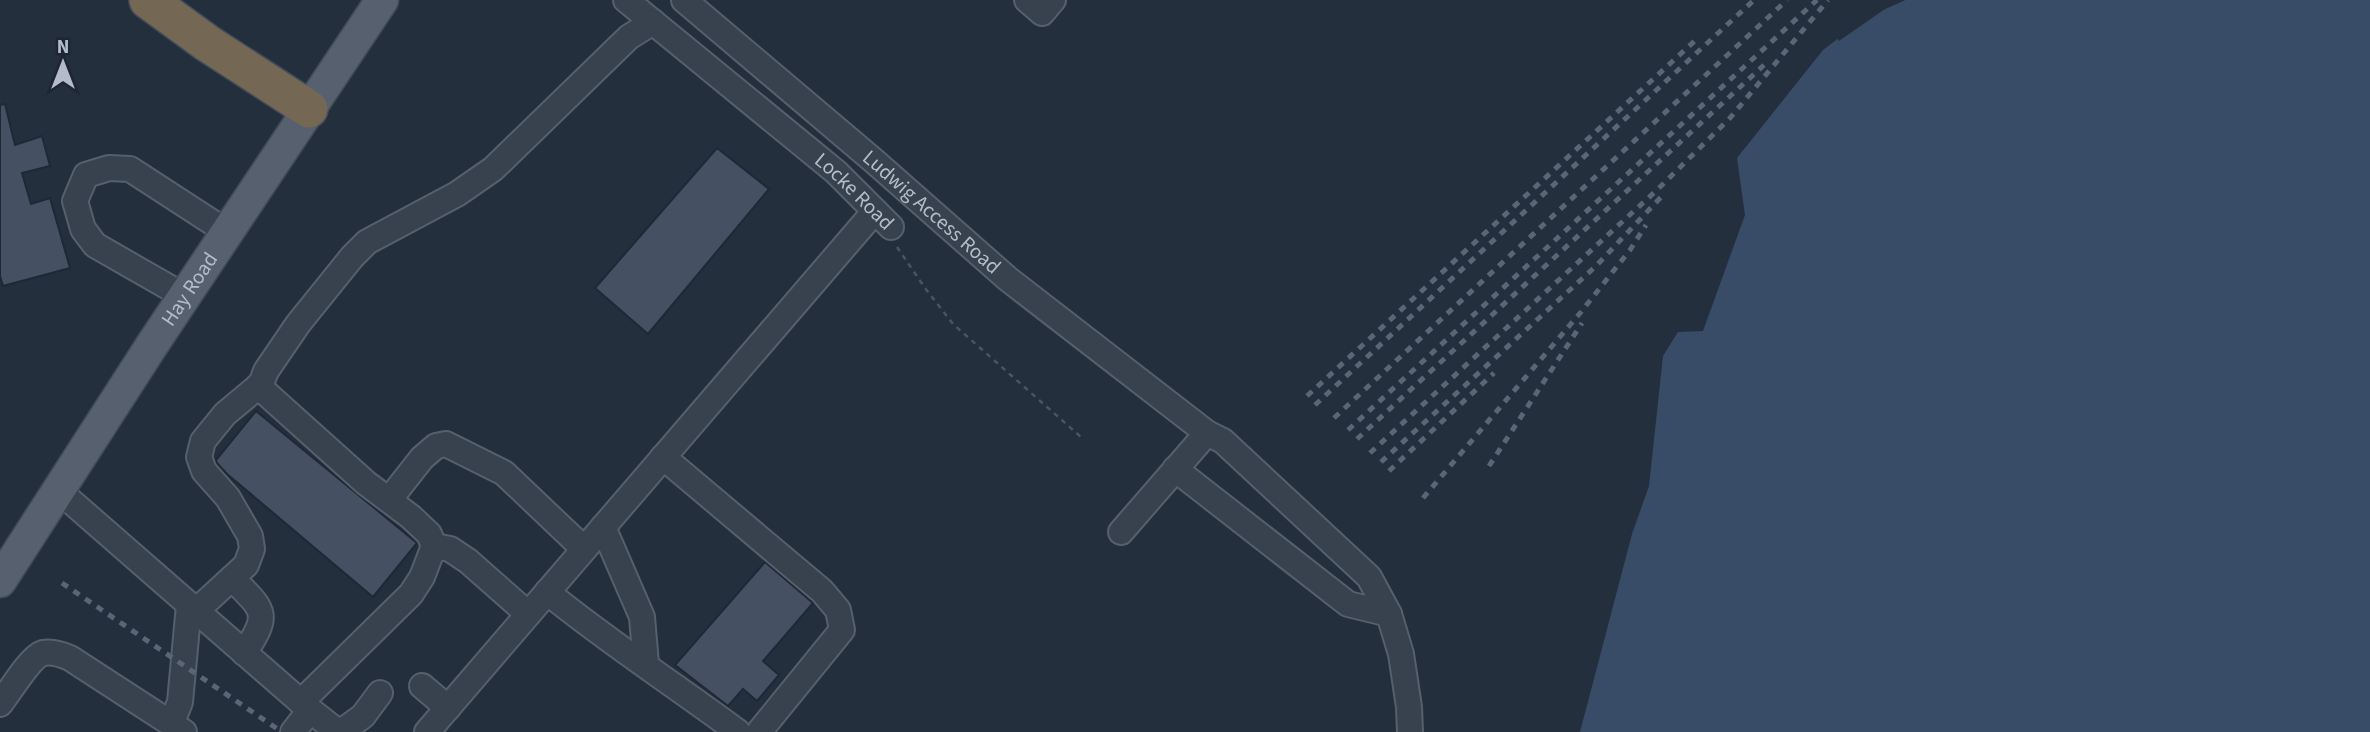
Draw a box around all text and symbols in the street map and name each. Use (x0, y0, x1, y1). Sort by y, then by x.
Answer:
north arrow (28, 28, 98, 98)
text: N (57, 34, 69, 61)
street label: Ludwig Access Road (856, 143, 1007, 281)
street label: Locke Road (808, 145, 901, 237)
street label: Hay Road (154, 246, 225, 332)

